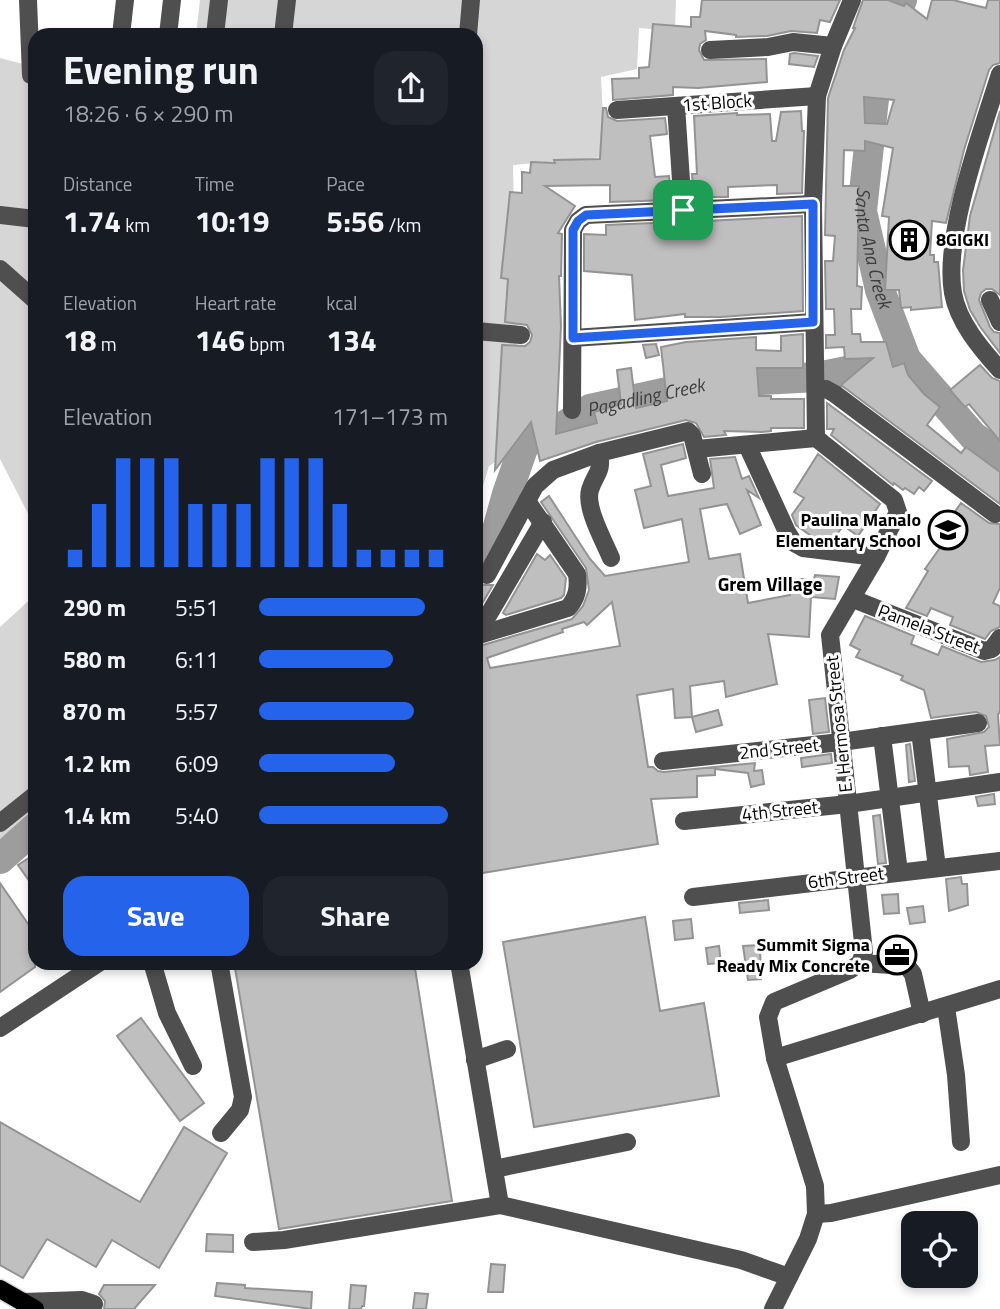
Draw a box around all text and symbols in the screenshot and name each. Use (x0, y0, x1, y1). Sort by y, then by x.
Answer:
text: Evening run (63, 41, 259, 99)
button: share (374, 51, 448, 125)
street label: 1st Block (681, 87, 753, 118)
text: 18:26 · 6 × 290 m (63, 96, 233, 131)
text: Distance (63, 169, 132, 198)
text: Time (195, 169, 234, 198)
text: Pace (326, 169, 365, 198)
pin (653, 180, 713, 240)
water label: Santa Ana Creek (847, 186, 902, 315)
icon: arrive (664, 191, 702, 229)
text: 1.74 (63, 198, 121, 244)
text: 10:19 (195, 198, 270, 244)
text: 5:56 (326, 198, 384, 244)
text: km (121, 210, 150, 239)
text: /km (384, 210, 421, 239)
building icon: 8GIGKI (888, 219, 930, 261)
place label: 8GIGKI (936, 226, 989, 253)
text: Elevation (63, 288, 137, 317)
text: Heart rate (195, 288, 276, 317)
text: kcal (326, 288, 357, 317)
text: 18 (63, 317, 97, 363)
text: 146 (195, 317, 245, 363)
text: 134 (326, 317, 377, 363)
text: m (97, 329, 117, 358)
text: bpm (245, 329, 285, 358)
water label: Pagadling Creek (584, 369, 710, 423)
text: Elevation (63, 399, 152, 434)
text: 171–173 m (332, 399, 448, 434)
place label: Paulina Manalo Elementary School (776, 506, 921, 554)
school or university icon: Paulina Manalo Elementary School (927, 509, 969, 551)
district label: Grem Village (718, 569, 823, 598)
text: 290 m (63, 590, 126, 625)
text: 5:51 (175, 590, 219, 625)
street label: Pamela Street (874, 597, 985, 661)
text: 580 m (63, 642, 126, 677)
text: 6:11 (175, 642, 219, 677)
street label: E. Hermosa Street (818, 654, 859, 794)
text: 870 m (63, 694, 126, 729)
text: 5:57 (175, 694, 219, 729)
street label: 2nd Street (738, 731, 821, 766)
text: 1.2 km (63, 746, 131, 781)
text: 6:09 (175, 746, 219, 781)
street label: 4th Street (741, 793, 820, 828)
text: 1.4 km (63, 798, 131, 833)
text: 5:40 (175, 798, 219, 833)
street label: 6th Street (806, 859, 886, 896)
button: Save (63, 876, 249, 956)
button: Share (263, 876, 448, 956)
place label: Summit Sigma Ready Mix Concrete (716, 931, 870, 979)
office icon: Summit Sigma Ready Mix Concrete (876, 934, 918, 976)
map controls (901, 1211, 978, 1288)
button: locate (901, 1211, 978, 1288)

